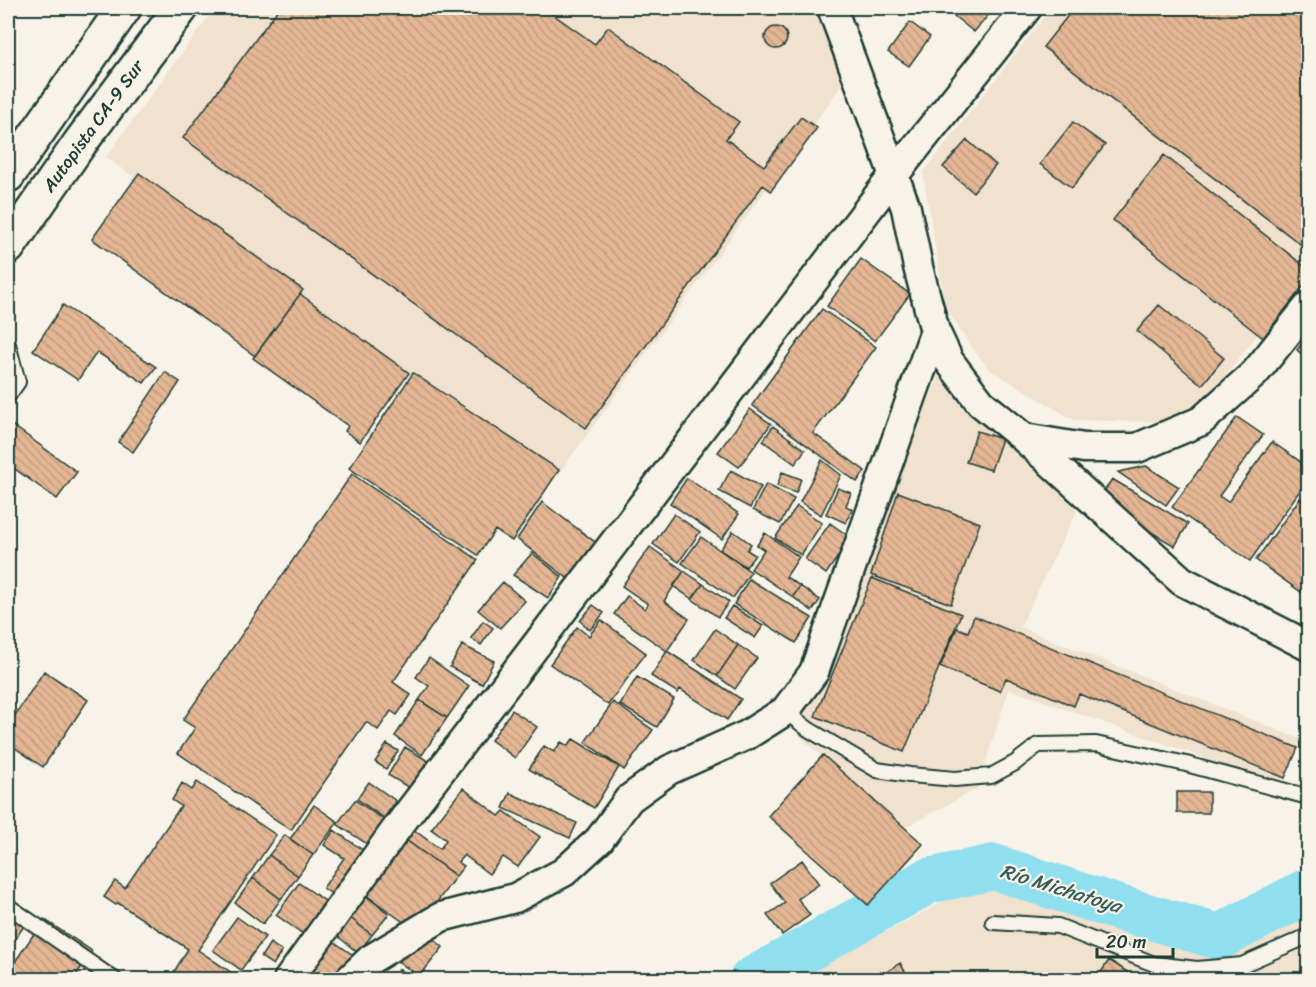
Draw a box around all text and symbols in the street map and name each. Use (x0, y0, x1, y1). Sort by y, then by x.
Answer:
street label: Autopista CA-9 Sur (33, 52, 153, 200)
water label: Río Michatoya (996, 854, 1128, 924)
scale bar (1097, 921, 1174, 959)
text: 20 m (1106, 926, 1146, 958)

